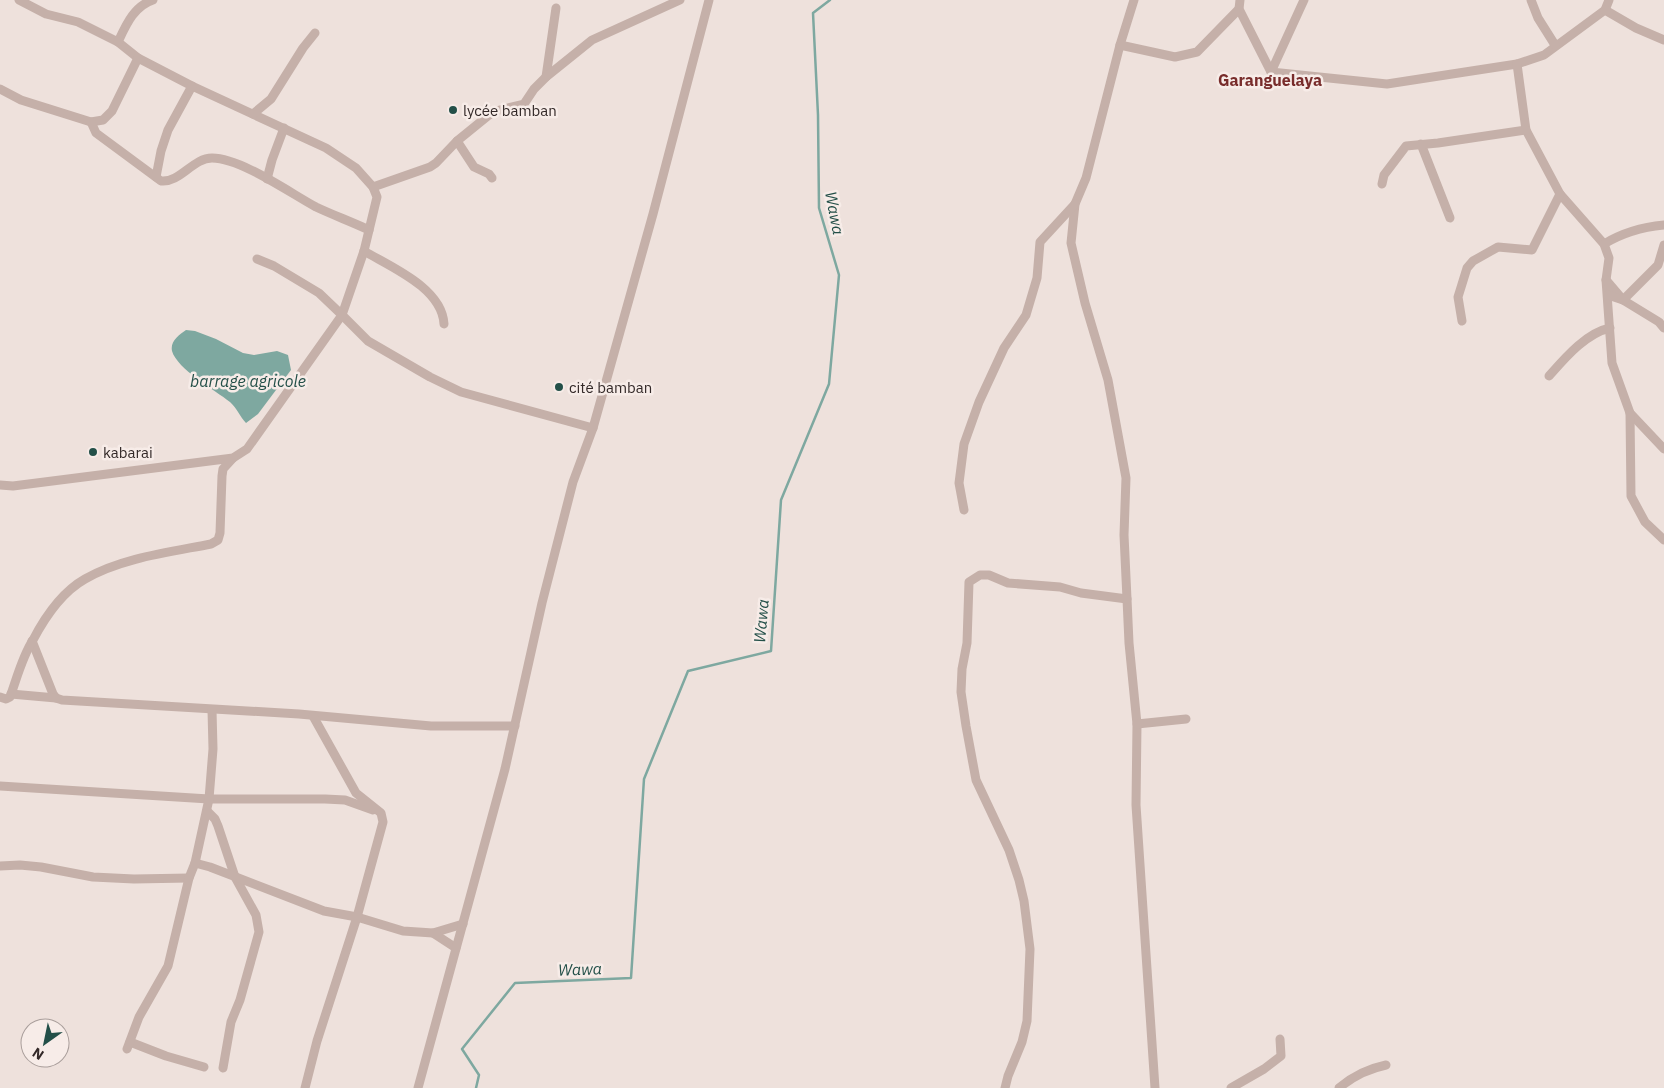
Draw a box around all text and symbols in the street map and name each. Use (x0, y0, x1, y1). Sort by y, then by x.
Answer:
district label: Garanguelaya (1218, 70, 1322, 90)
place label: lycée bamban (463, 101, 557, 120)
marker: lycée bamban (447, 104, 459, 116)
water label: Wawa (821, 190, 849, 236)
water label: barrage agricole (190, 371, 306, 391)
place label: cité bamban (569, 378, 652, 397)
marker: cité bamban (553, 381, 565, 393)
place label: kabarai (103, 443, 153, 462)
marker: kabarai (87, 446, 99, 458)
water label: Wawa (749, 598, 773, 644)
water label: Wawa (558, 958, 602, 980)
north arrow (20, 1018, 70, 1068)
text: N (29, 1044, 47, 1064)

